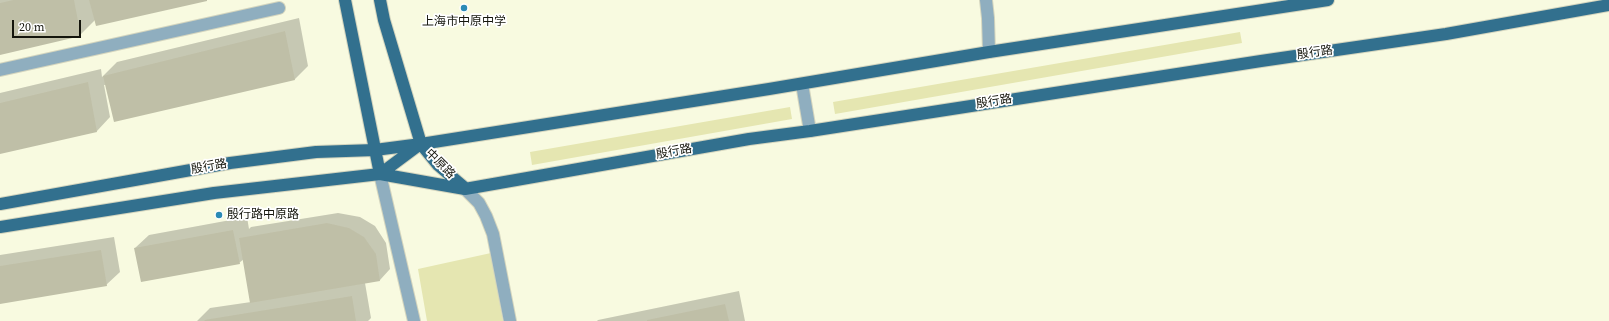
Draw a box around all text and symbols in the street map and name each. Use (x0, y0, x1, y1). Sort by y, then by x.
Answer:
marker: 上海市中原中学 (459, 3, 469, 13)
scale bar (14, 12, 83, 38)
place label: 上海市中原中学 (422, 15, 506, 29)
text: 20 m (19, 19, 45, 35)
street label: 殷行路 (1296, 43, 1334, 63)
street label: 殷行路 (975, 92, 1013, 112)
street label: 殷行路 (655, 142, 693, 162)
street label: 中原路 (422, 146, 458, 182)
street label: 殷行路 (190, 157, 228, 177)
place label: 殷行路中原路 (227, 208, 299, 222)
marker: 殷行路中原路 (214, 210, 224, 220)

